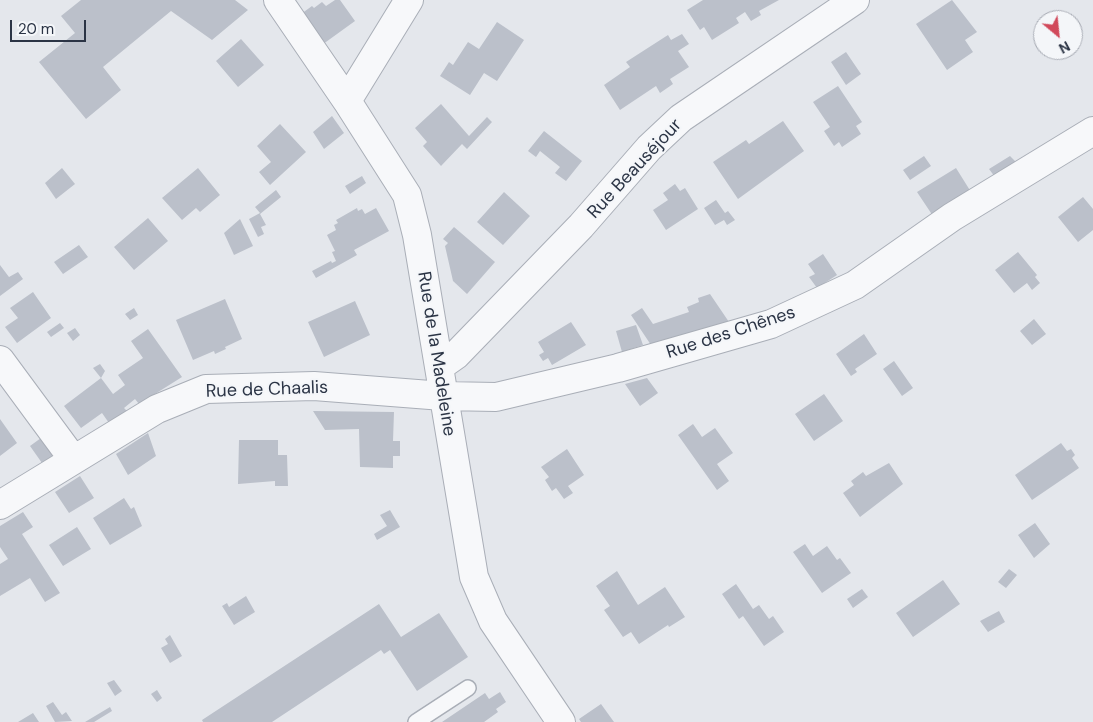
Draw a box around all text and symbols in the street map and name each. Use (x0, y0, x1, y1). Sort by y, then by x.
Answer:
scale bar (12, 10, 89, 42)
north arrow (1033, 10, 1083, 60)
text: 20 m (18, 19, 54, 39)
text: N (1056, 37, 1073, 58)
street label: Rue Beauséjour (583, 115, 687, 223)
street label: Rue de la Madeleine (412, 270, 460, 438)
street label: Rue des Chênes (664, 302, 798, 364)
street label: Rue de Chaalis (205, 377, 329, 403)

